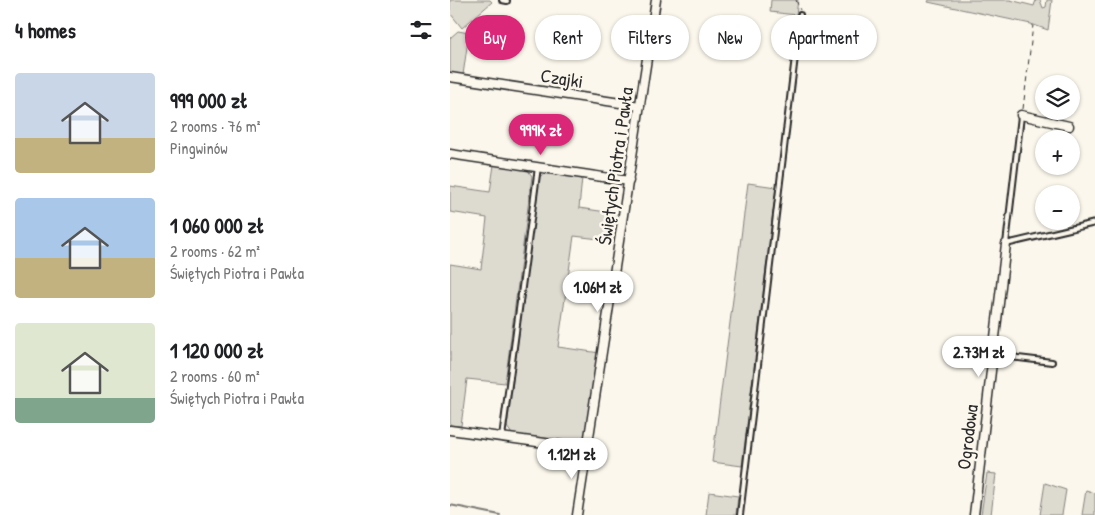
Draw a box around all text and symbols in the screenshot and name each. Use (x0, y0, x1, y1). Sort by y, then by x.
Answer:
chip: Buy (465, 15, 525, 60)
chip: Rent (535, 15, 601, 60)
chip: Filters (611, 15, 689, 60)
chip: New (699, 15, 761, 60)
chip: Apartment (771, 15, 877, 60)
text: 4 homes (15, 16, 76, 45)
icon: filters (407, 16, 435, 44)
street label: Czajki (539, 62, 585, 94)
map controls (1035, 75, 1080, 230)
button: layers (1035, 75, 1080, 120)
street label: Świętych Piotra i Pawła (591, 85, 639, 247)
text: 999 000 zł (170, 86, 248, 115)
icon: home (55, 93, 115, 153)
pin: 999K zł (495, 114, 587, 156)
text: 2 rooms · 76 m² (170, 115, 260, 137)
text: 999K zł (520, 119, 562, 141)
button: + (1035, 130, 1080, 175)
text: Pingwinów (170, 137, 228, 159)
button: − (1035, 185, 1080, 230)
text: 1 060 000 zł (170, 211, 265, 240)
icon: home (55, 218, 115, 278)
text: 2 rooms · 62 m² (170, 240, 260, 262)
text: Świętych Piotra i Pawła (170, 262, 304, 284)
pin: 1.06M zł (546, 270, 650, 313)
text: 1.06M zł (574, 276, 622, 298)
text: 1 120 000 zł (170, 336, 264, 365)
pin: 2.73M zł (927, 336, 1031, 378)
text: 2.73M zł (953, 341, 1005, 363)
icon: home (55, 343, 115, 403)
text: 2 rooms · 60 m² (170, 365, 260, 387)
text: Świętych Piotra i Pawła (170, 387, 304, 409)
street label: Ogrodowa (950, 402, 984, 471)
pin: 1.12M zł (520, 438, 624, 480)
text: 1.12M zł (548, 443, 596, 465)

